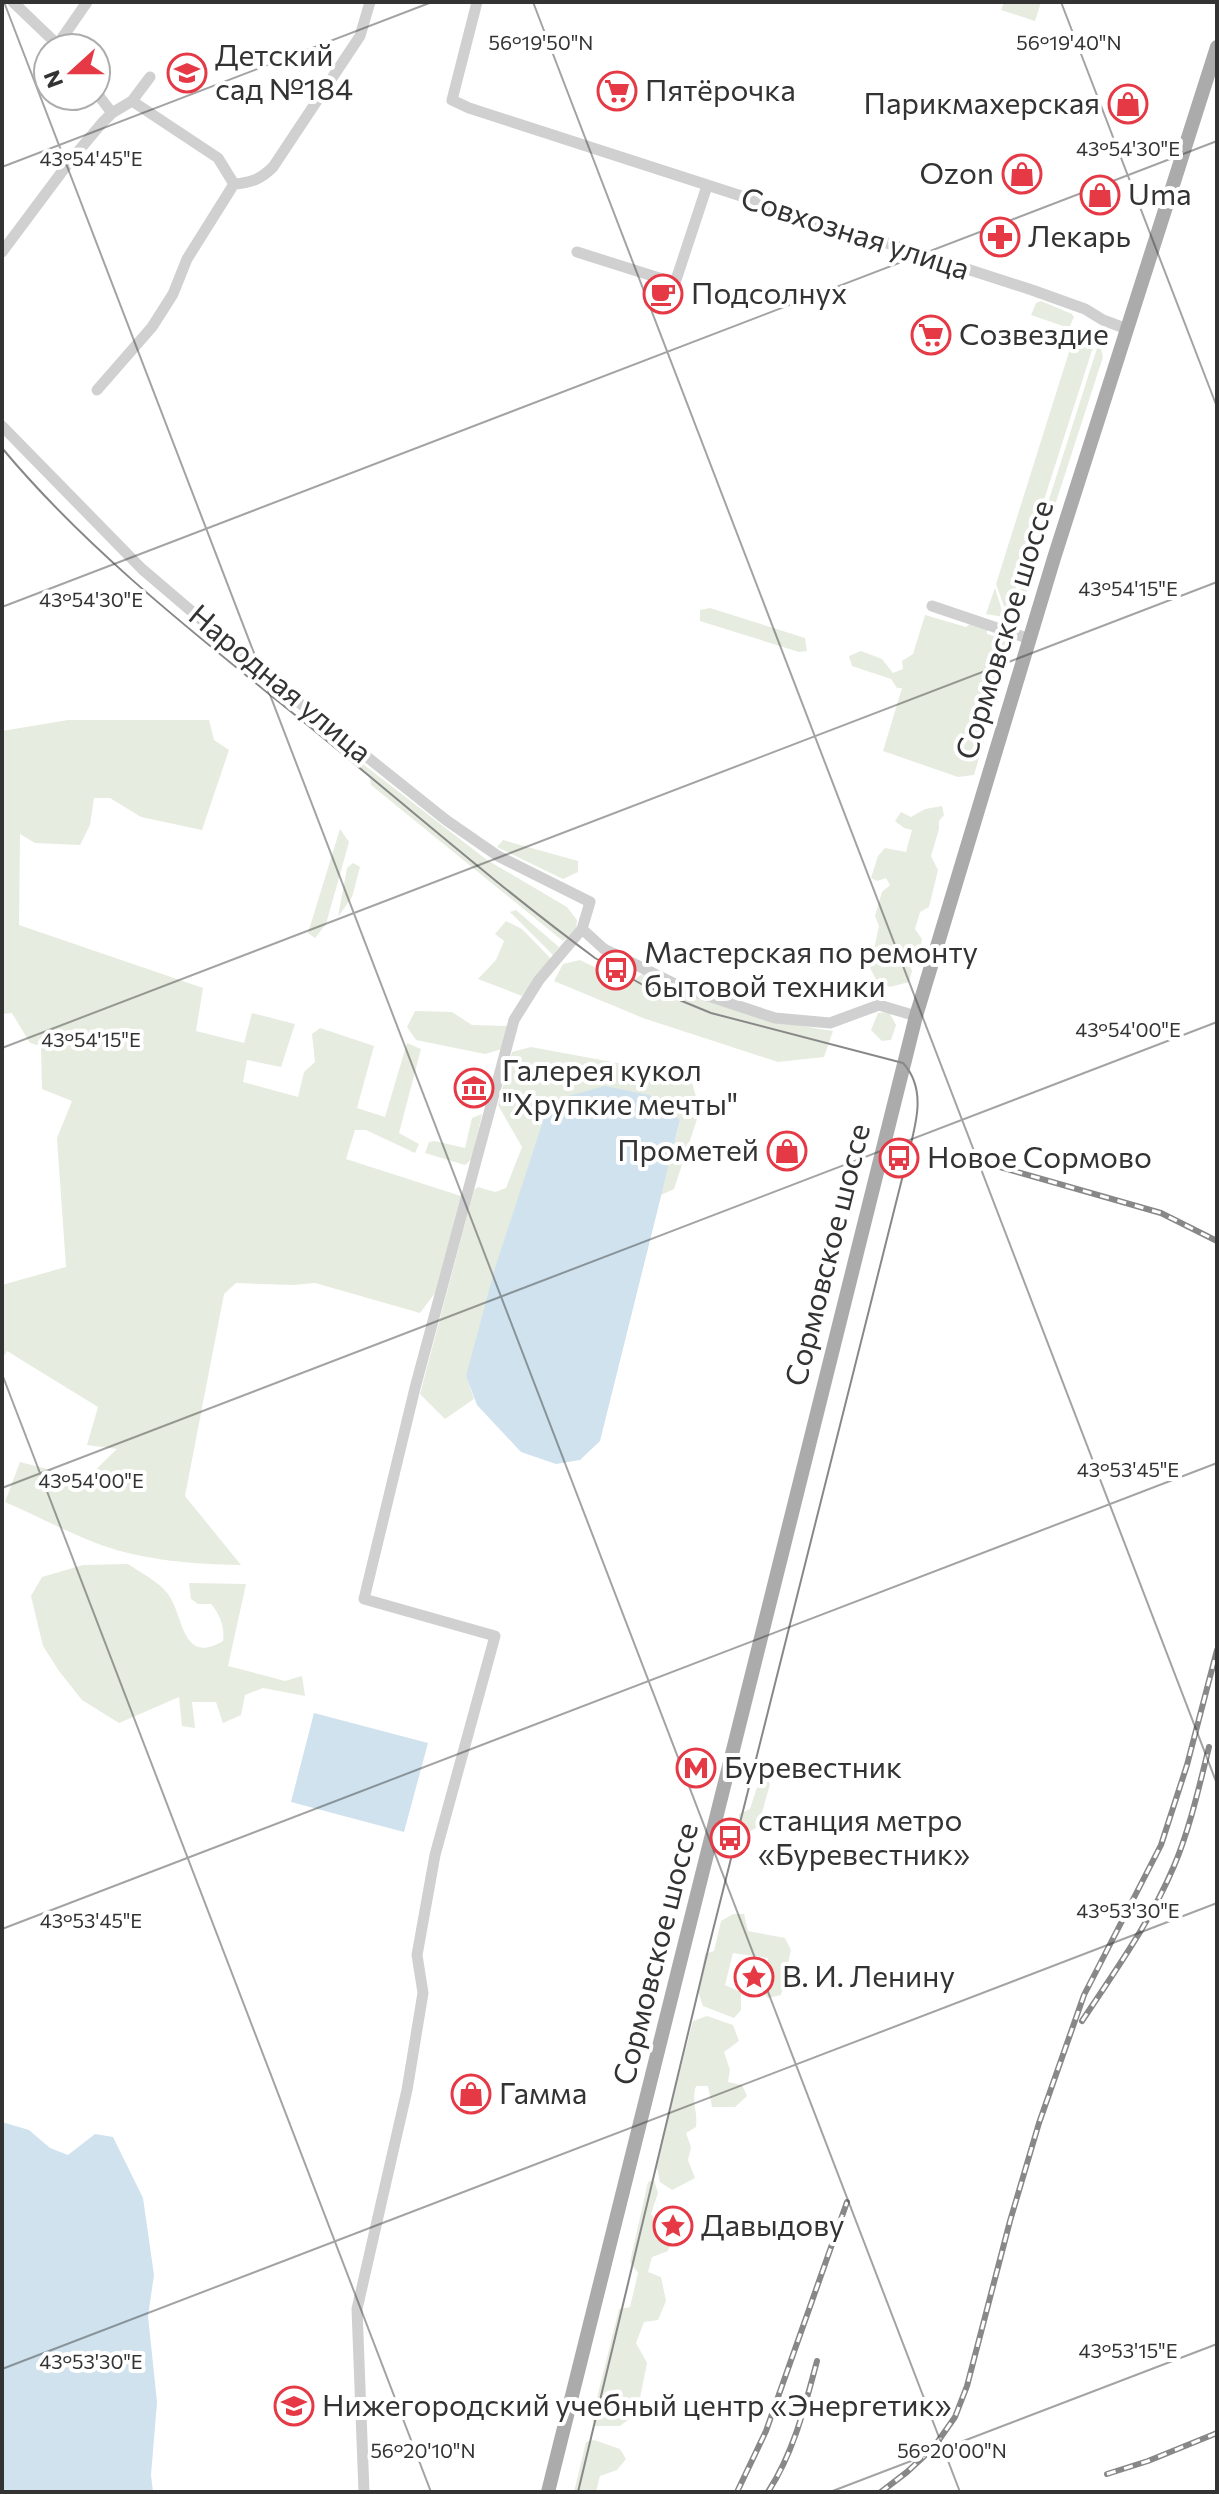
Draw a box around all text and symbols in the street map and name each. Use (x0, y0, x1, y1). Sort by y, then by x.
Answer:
text: 56°19'50"N (489, 30, 593, 54)
text: 56°19'40"N (1016, 30, 1122, 54)
north arrow (32, 32, 112, 112)
place label: Детский сад №184 (215, 35, 353, 106)
school or university icon: Детский сад №184 (166, 52, 208, 94)
text: N (37, 67, 68, 92)
supermarket icon: Пятёрочка (596, 70, 638, 112)
place label: Пятёрочка (645, 70, 796, 107)
place label: Парикмахерская (864, 83, 1100, 120)
shop icon: Парикмахерская (1107, 83, 1149, 125)
text: 43°54'30"E (1076, 136, 1180, 160)
text: 43°54'45"E (39, 146, 143, 170)
place label: Ozon (920, 153, 994, 190)
shop icon: Ozon (1001, 153, 1043, 195)
shop icon: Uma (1079, 174, 1121, 216)
place label: Uma (1128, 174, 1192, 211)
street label: Совхозная улица (737, 177, 975, 286)
pharmacy icon: Лекарь (979, 216, 1021, 258)
place label: Лекарь (1028, 216, 1131, 253)
cafe icon: Подсолнух (642, 273, 684, 315)
place label: Подсолнух (691, 273, 847, 310)
supermarket icon: Созвездие (910, 314, 952, 356)
place label: Созвездие (959, 314, 1109, 351)
street label: Сормовское шоссе (946, 495, 1060, 763)
text: 43°54'15"E (1078, 576, 1178, 600)
text: 43°54'30"E (39, 587, 143, 611)
street label: Народная улица (183, 595, 380, 769)
place label: Мастерская по ремонту бытовой техники (644, 932, 978, 1003)
bus stop icon: Мастерская по ремонту бытовой техники (595, 949, 637, 991)
text: 43°54'00"E (1075, 1017, 1181, 1041)
text: 43°54'15"E (41, 1027, 141, 1051)
place label: Галерея кукол "Хрупкие мечты" (502, 1050, 738, 1121)
museum icon: Галерея кукол "Хрупкие мечты" (453, 1067, 495, 1109)
street label: Сормовское шоссе (775, 1119, 876, 1389)
place label: Прометей (617, 1130, 759, 1167)
shop icon: Прометей (766, 1130, 808, 1172)
bus stop icon: Новое Сормово (878, 1137, 920, 1179)
place label: Новое Сормово (927, 1137, 1152, 1174)
text: 43°53'45"E (1077, 1457, 1179, 1481)
text: 43°54'00"E (38, 1468, 144, 1492)
metro station icon: Буревестник (675, 1747, 717, 1789)
place label: Буревестник (724, 1747, 902, 1784)
place label: станция метро «Буревестник» (758, 1800, 970, 1871)
bus stop icon: станция метро «Буревестник» (709, 1817, 751, 1859)
street label: Сормовское шоссе (603, 1818, 704, 2088)
text: 43°53'30"E (1076, 1898, 1180, 1922)
text: 43°53'45"E (40, 1908, 142, 1932)
place icon: В. И. Ленину (733, 1956, 775, 1998)
place label: В. И. Ленину (782, 1956, 955, 1993)
shop icon: Гамма (450, 2073, 492, 2115)
place label: Гамма (499, 2073, 587, 2110)
place icon: Давыдову (652, 2205, 694, 2247)
place label: Давыдову (701, 2205, 845, 2242)
text: 43°53'15"E (1078, 2338, 1178, 2362)
text: 43°53'30"E (39, 2349, 143, 2373)
school or university icon: Нижегородский учебный центр «Энергетик» (273, 2385, 315, 2427)
place label: Нижегородский учебный центр «Энергетик» (322, 2385, 952, 2422)
text: 56°20'10"N (370, 2438, 476, 2462)
text: 56°20'00"N (897, 2438, 1007, 2462)

